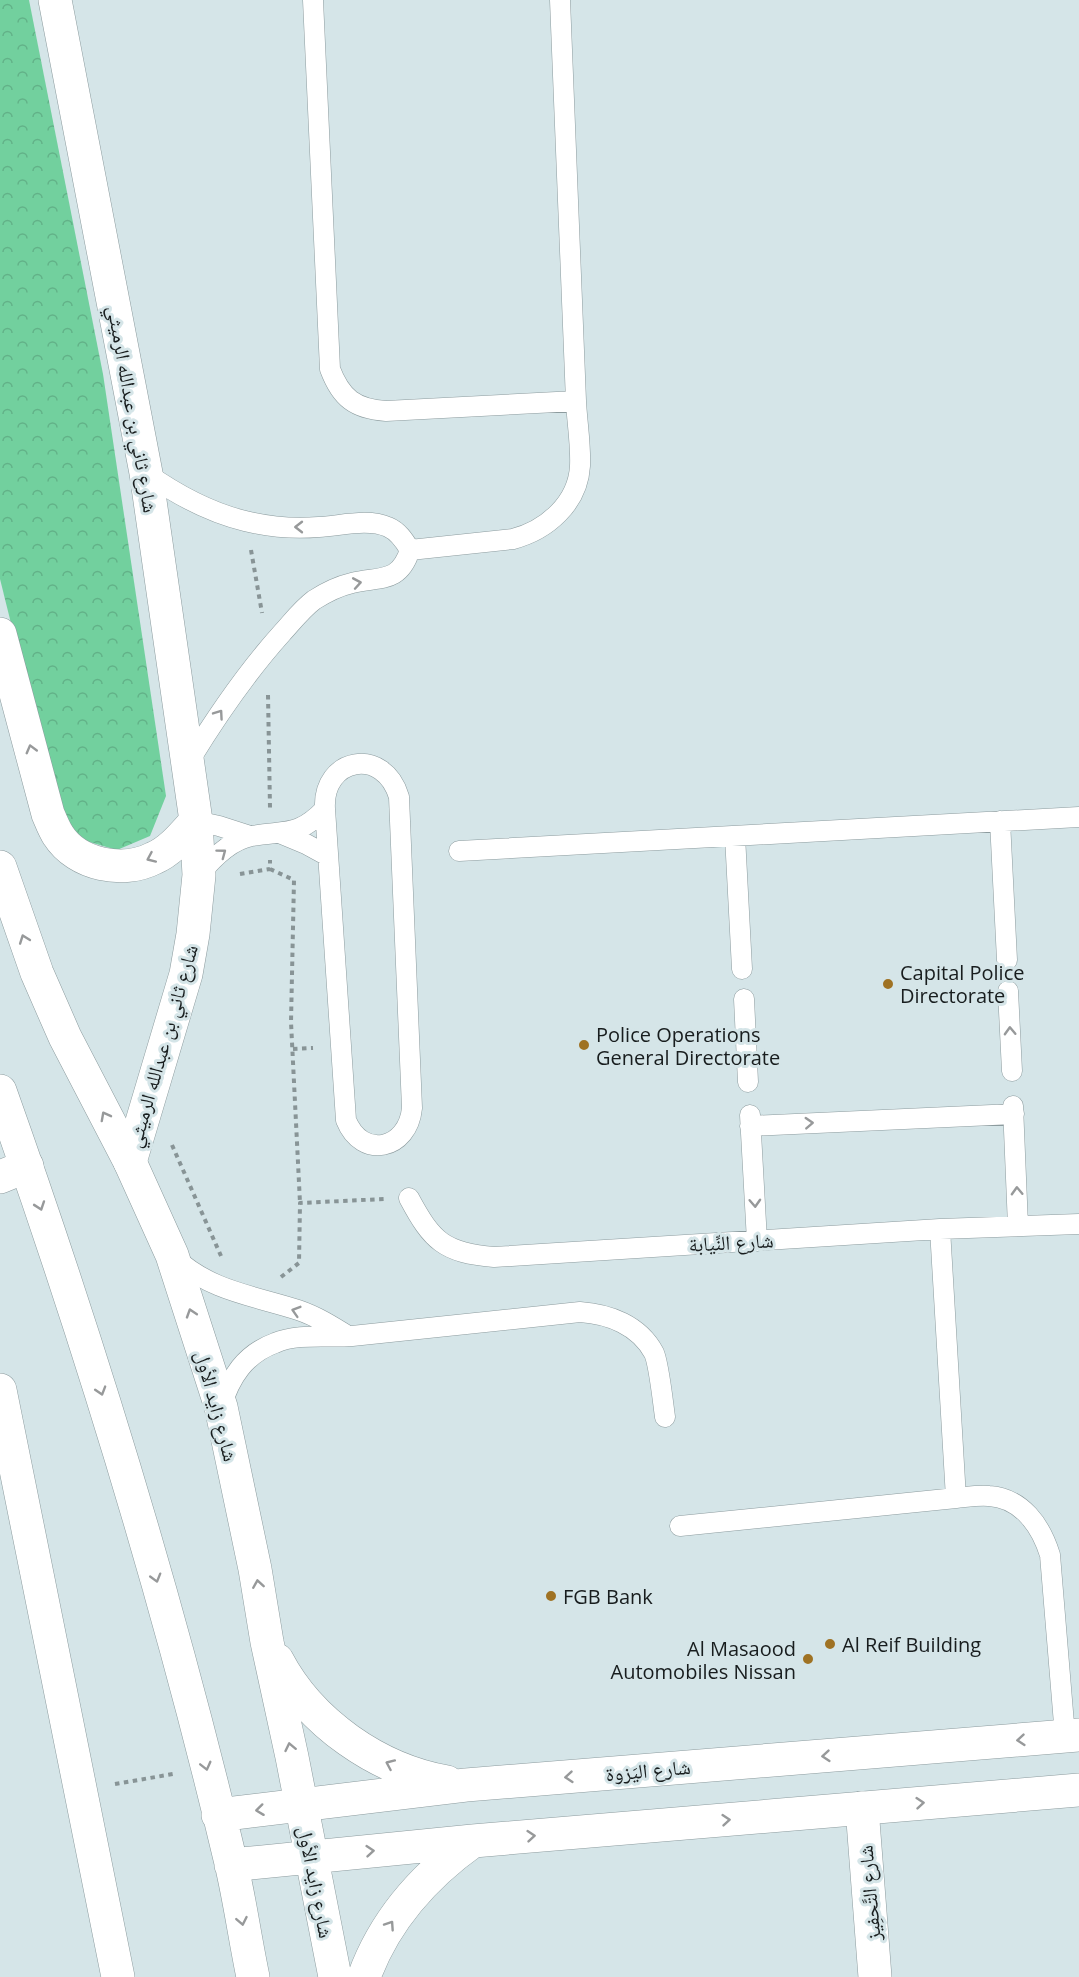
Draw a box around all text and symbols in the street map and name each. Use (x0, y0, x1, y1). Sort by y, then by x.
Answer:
street label: شارع ثاني بن عبدالله الرميثي (98, 303, 165, 515)
one-way arrow (295, 521, 304, 533)
one-way arrow (352, 577, 362, 590)
one-way arrow (212, 709, 223, 720)
one-way arrow (26, 745, 38, 755)
one-way arrow (215, 849, 226, 860)
one-way arrow (147, 851, 158, 863)
one-way arrow (19, 934, 32, 944)
street label: شارع ثاني بن عبدالله الرميثي (120, 941, 207, 1151)
place label: Capital Police Directorate (900, 959, 1024, 1009)
marker: Capital Police Directorate (881, 977, 895, 991)
place label: Police Operations General Directorate (596, 1021, 780, 1071)
one-way arrow (1004, 1027, 1016, 1036)
marker: Police Operations General Directorate (577, 1038, 591, 1052)
one-way arrow (101, 1112, 112, 1122)
one-way arrow (804, 1117, 813, 1130)
one-way arrow (1010, 1186, 1023, 1195)
one-way arrow (748, 1198, 761, 1207)
one-way arrow (33, 1200, 45, 1211)
street label: شارع النِّيابة (688, 1226, 774, 1258)
one-way arrow (291, 1305, 302, 1318)
one-way arrow (186, 1308, 198, 1319)
street label: شارع زايد الأول (189, 1348, 245, 1464)
one-way arrow (93, 1385, 106, 1396)
one-way arrow (149, 1572, 161, 1583)
one-way arrow (252, 1579, 264, 1589)
place label: FGB Bank (563, 1583, 653, 1610)
marker: FGB Bank (544, 1589, 558, 1603)
place label: Al Reif Building (842, 1631, 981, 1658)
place label: Al Masaood Automobiles Nissan (611, 1635, 796, 1685)
marker: Al Reif Building (823, 1637, 837, 1651)
marker: Al Masaood Automobiles Nissan (801, 1652, 815, 1666)
one-way arrow (1016, 1733, 1025, 1746)
one-way arrow (284, 1742, 297, 1752)
one-way arrow (822, 1749, 831, 1762)
street label: شارع اليَزوة (604, 1753, 692, 1787)
one-way arrow (385, 1759, 396, 1771)
one-way arrow (199, 1761, 212, 1771)
one-way arrow (565, 1770, 574, 1783)
one-way arrow (916, 1797, 925, 1810)
one-way arrow (255, 1803, 264, 1815)
one-way arrow (721, 1814, 730, 1827)
street label: شارع زايد الأول (292, 1824, 340, 1940)
one-way arrow (527, 1830, 536, 1843)
street label: شارع التَّحفِيز (851, 1844, 887, 1943)
one-way arrow (365, 1845, 374, 1858)
one-way arrow (235, 1916, 248, 1926)
one-way arrow (382, 1920, 393, 1931)

